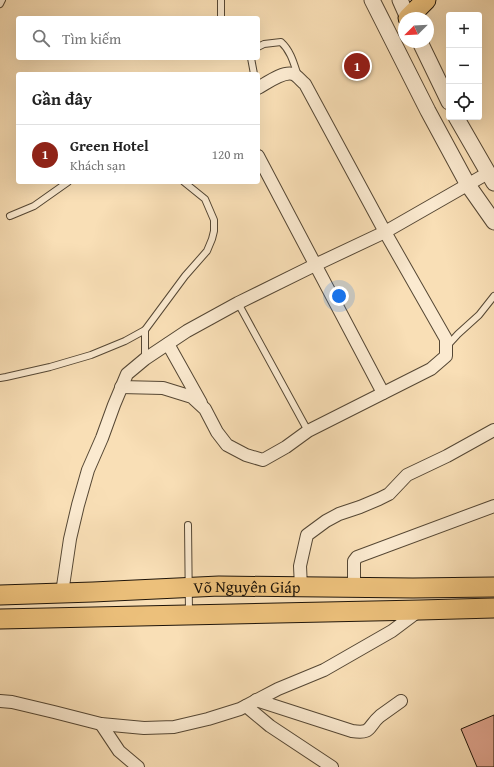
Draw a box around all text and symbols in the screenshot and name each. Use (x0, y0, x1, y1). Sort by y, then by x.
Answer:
north arrow (398, 12, 434, 48)
map controls (446, 12, 482, 120)
button: + (446, 12, 482, 48)
search box (16, 16, 260, 60)
icon: search (30, 27, 52, 49)
text: Tìm kiếm (62, 28, 121, 49)
button: − (446, 48, 482, 84)
pin: 1 (344, 51, 370, 81)
button: locate (446, 84, 482, 120)
text: Gần đây (32, 86, 92, 111)
text: Green Hotel (70, 135, 149, 156)
text: 1 (42, 145, 48, 164)
text: 120 m (212, 145, 244, 164)
text: Khách sạn (70, 156, 125, 175)
your location (329, 286, 349, 306)
street label: Võ Nguyên Giáp (193, 574, 301, 599)

